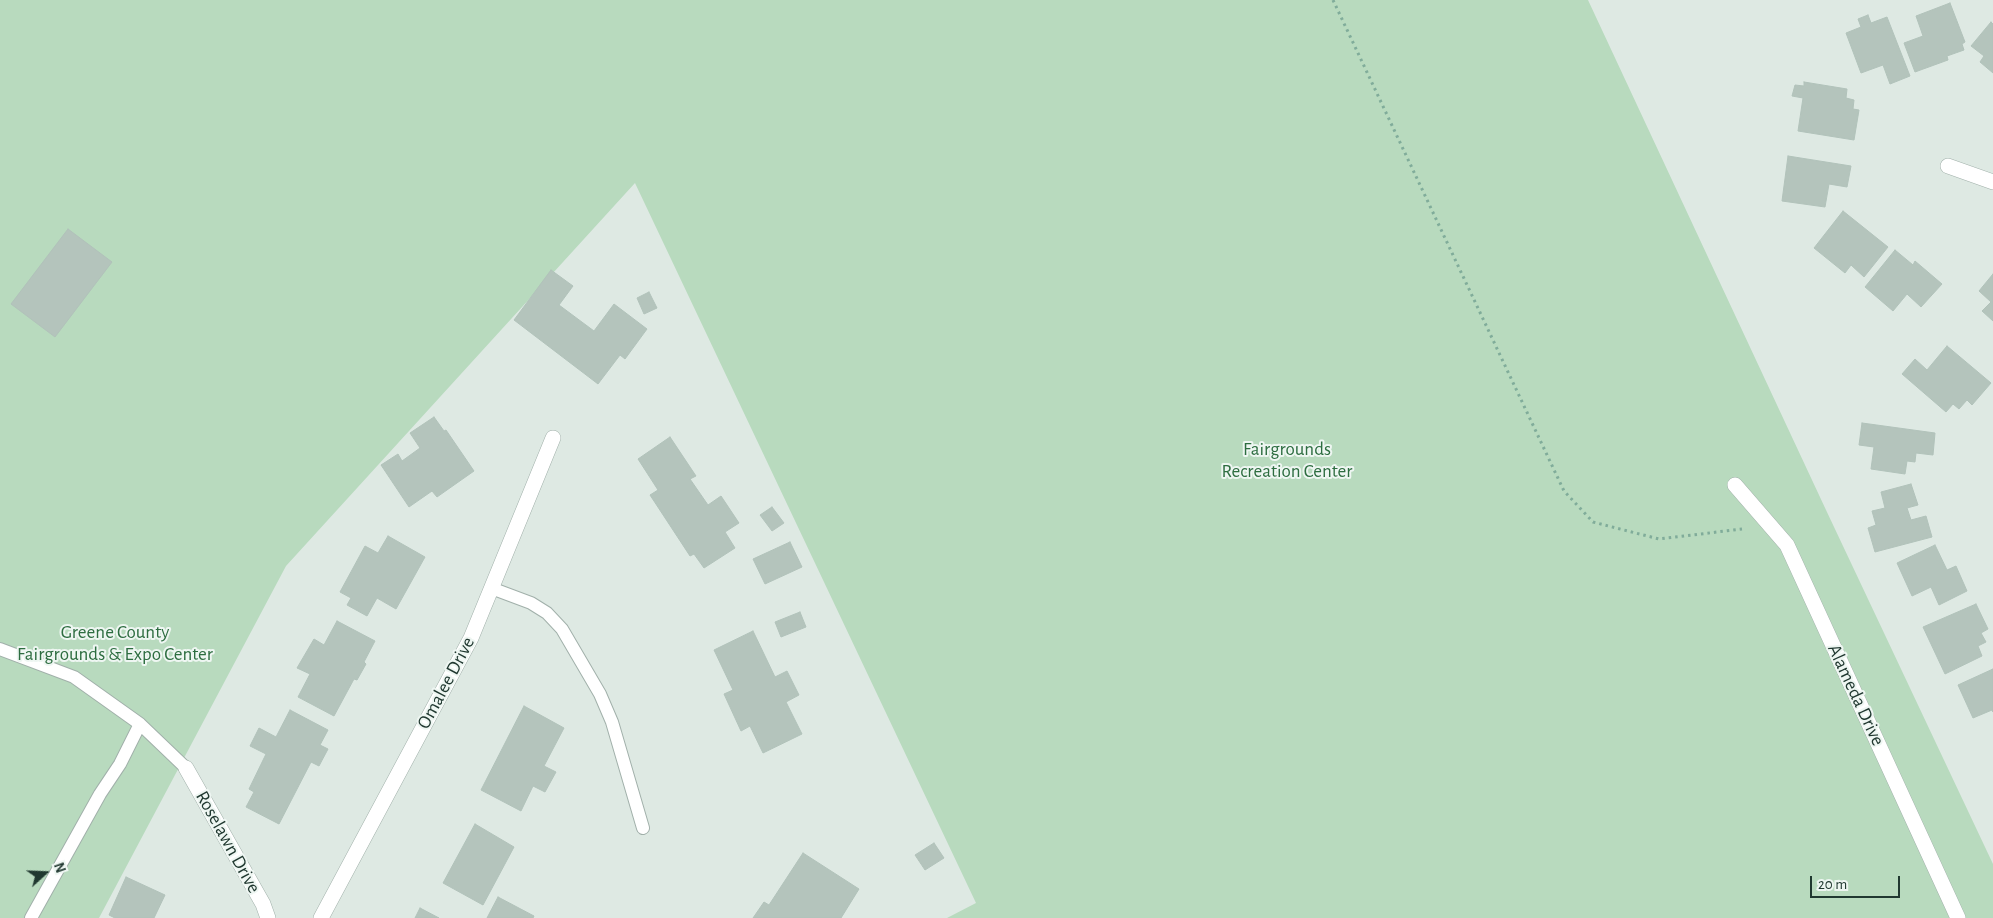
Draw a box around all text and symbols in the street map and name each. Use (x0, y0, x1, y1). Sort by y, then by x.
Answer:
park label: Fairgrounds Recreation Center (1222, 438, 1352, 482)
park label: Greene County Fairgrounds & Expo Center (17, 621, 213, 665)
street label: Omalee Drive (412, 633, 480, 733)
street label: Alameda Drive (1823, 641, 1889, 749)
street label: Roselawn Drive (191, 787, 265, 897)
north arrow (20, 848, 70, 898)
text: N (51, 861, 67, 875)
scale bar (1813, 866, 1903, 898)
text: 20 m (1818, 877, 1847, 892)

